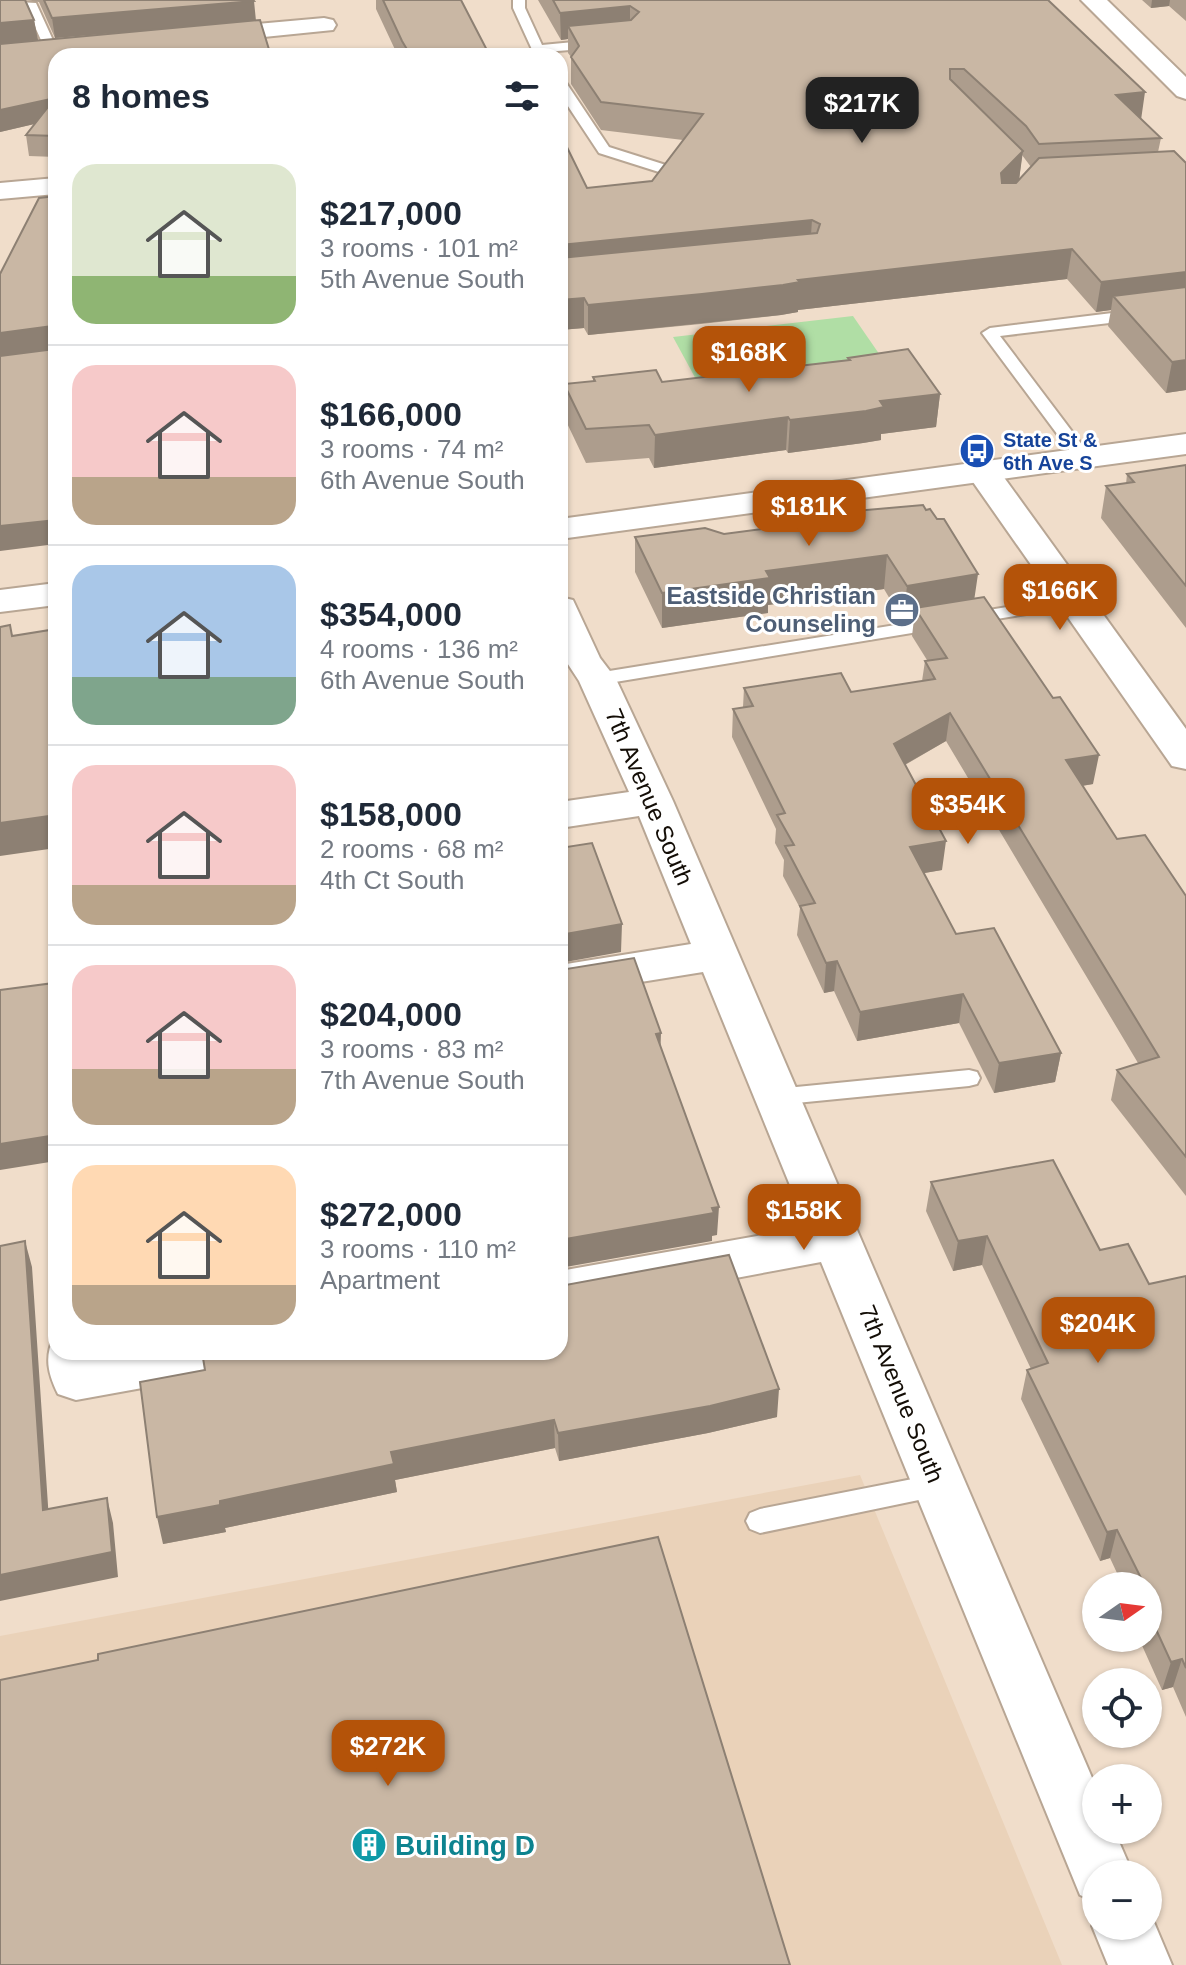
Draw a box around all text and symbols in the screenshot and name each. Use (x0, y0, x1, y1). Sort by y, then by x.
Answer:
icon: filters (500, 74, 544, 118)
text: 8 homes (72, 77, 210, 115)
pin: $217K (806, 77, 918, 145)
text: $217K (824, 88, 900, 118)
text: $217,000 (320, 194, 462, 232)
icon: home (136, 196, 232, 292)
text: 3 rooms · 101 m² (320, 233, 518, 263)
text: 5th Avenue South (320, 264, 525, 294)
pin: $168K (693, 326, 805, 394)
text: $168K (711, 337, 787, 367)
text: $166,000 (320, 395, 462, 433)
icon: home (136, 397, 232, 493)
place label: State St & 6th Ave S (1003, 429, 1097, 474)
bus stop icon: State St & 6th Ave S (958, 432, 996, 470)
text: 3 rooms · 74 m² (320, 434, 504, 464)
text: 6th Avenue South (320, 465, 525, 495)
pin: $181K (753, 480, 865, 548)
text: $181K (771, 491, 847, 521)
pin: $166K (1004, 564, 1116, 632)
text: $166K (1022, 575, 1098, 605)
place label: Eastside Christian Counseling (667, 582, 876, 637)
office icon: Eastside Christian Counseling (883, 591, 921, 629)
text: $354,000 (320, 595, 462, 633)
icon: home (136, 597, 232, 693)
text: 4 rooms · 136 m² (320, 634, 518, 664)
text: 6th Avenue South (320, 665, 525, 695)
street label: 7th Avenue South (600, 705, 699, 889)
pin: $354K (912, 778, 1024, 846)
text: $354K (930, 789, 1006, 819)
text: $158,000 (320, 795, 462, 833)
icon: home (136, 797, 232, 893)
text: 2 rooms · 68 m² (320, 834, 504, 864)
text: 4th Ct South (320, 865, 465, 895)
text: $204,000 (320, 995, 462, 1033)
icon: home (136, 997, 232, 1093)
text: 3 rooms · 83 m² (320, 1034, 504, 1064)
text: 7th Avenue South (320, 1065, 525, 1095)
pin: $158K (748, 1184, 860, 1252)
text: $272,000 (320, 1195, 462, 1233)
text: $158K (766, 1195, 842, 1225)
icon: home (136, 1197, 232, 1293)
text: 3 rooms · 110 m² (320, 1234, 516, 1264)
text: Apartment (320, 1265, 440, 1295)
pin: $204K (1042, 1297, 1154, 1365)
street label: 7th Avenue South (854, 1301, 949, 1487)
text: $204K (1060, 1308, 1136, 1338)
north arrow (1082, 1572, 1162, 1652)
map controls (1082, 1572, 1162, 1940)
button: locate (1082, 1668, 1162, 1748)
pin: $272K (332, 1720, 444, 1788)
text: $272K (350, 1731, 426, 1761)
button: + (1082, 1764, 1162, 1844)
building icon: Building D (350, 1826, 388, 1864)
place label: Building D (395, 1830, 535, 1861)
button: − (1082, 1860, 1162, 1940)

